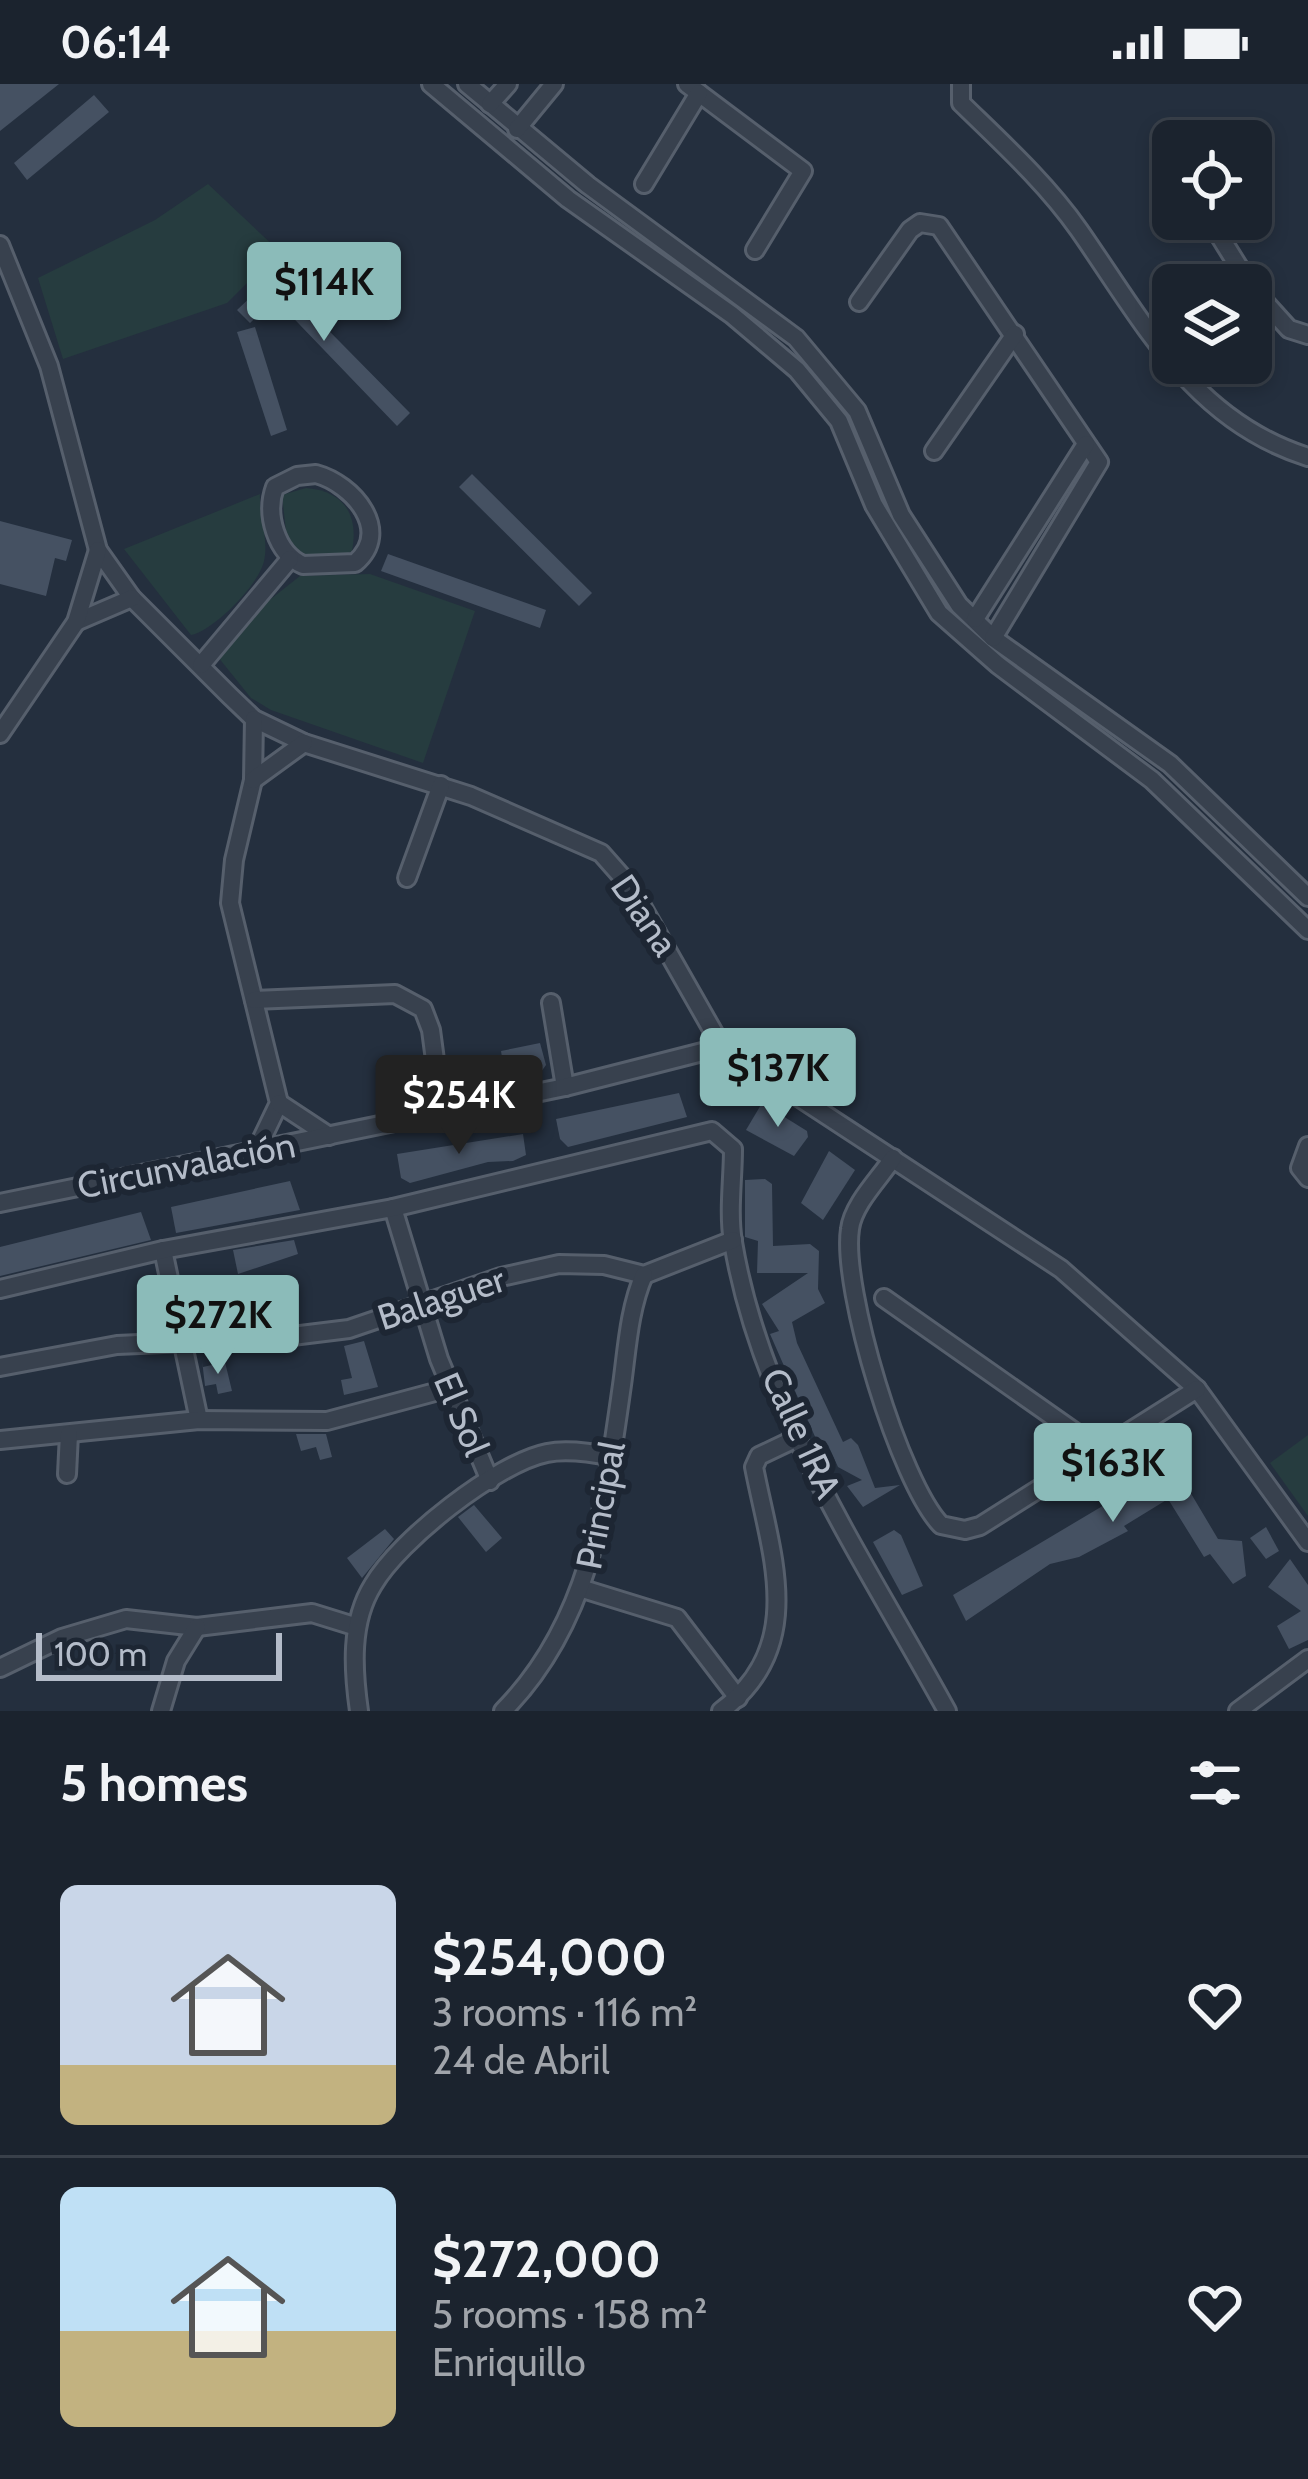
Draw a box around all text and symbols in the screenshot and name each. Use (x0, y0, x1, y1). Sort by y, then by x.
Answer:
text: 06:14 (60, 15, 172, 69)
map controls (1152, 120, 1272, 384)
button: locate (1152, 120, 1272, 240)
pin: $114K (240, 242, 408, 344)
text: $114K (274, 257, 374, 305)
button: layers (1152, 264, 1272, 384)
street label: Diana (602, 866, 688, 964)
pin: $137K (694, 1028, 862, 1130)
text: $137K (727, 1043, 829, 1091)
pin: $254K (375, 1055, 543, 1157)
text: $254K (403, 1070, 515, 1118)
street label: Circunvalación (73, 1122, 299, 1208)
street label: Balaguer (372, 1257, 511, 1339)
pin: $272K (134, 1275, 302, 1377)
text: $272K (164, 1290, 272, 1338)
street label: Calle 1RA (753, 1361, 851, 1505)
street label: El Sol (425, 1366, 499, 1463)
pin: $163K (1029, 1423, 1197, 1525)
street label: Principal (566, 1437, 634, 1573)
text: $163K (1061, 1438, 1165, 1486)
scale bar (36, 1627, 282, 1680)
text: 100 m (54, 1634, 147, 1674)
icon: filters (1182, 1750, 1248, 1816)
text: 5 homes (60, 1752, 248, 1814)
text: $254,000 (432, 1926, 667, 1988)
icon: home (156, 1933, 300, 2077)
icon: heart (1182, 1972, 1248, 2038)
text: 3 rooms · 116 m² (432, 1988, 697, 2036)
text: 24 de Abril (432, 2036, 610, 2084)
text: $272,000 (432, 2228, 661, 2290)
icon: home (156, 2235, 300, 2379)
icon: heart (1182, 2274, 1248, 2340)
text: 5 rooms · 158 m² (432, 2290, 707, 2338)
text: Enriquillo (432, 2338, 586, 2386)

